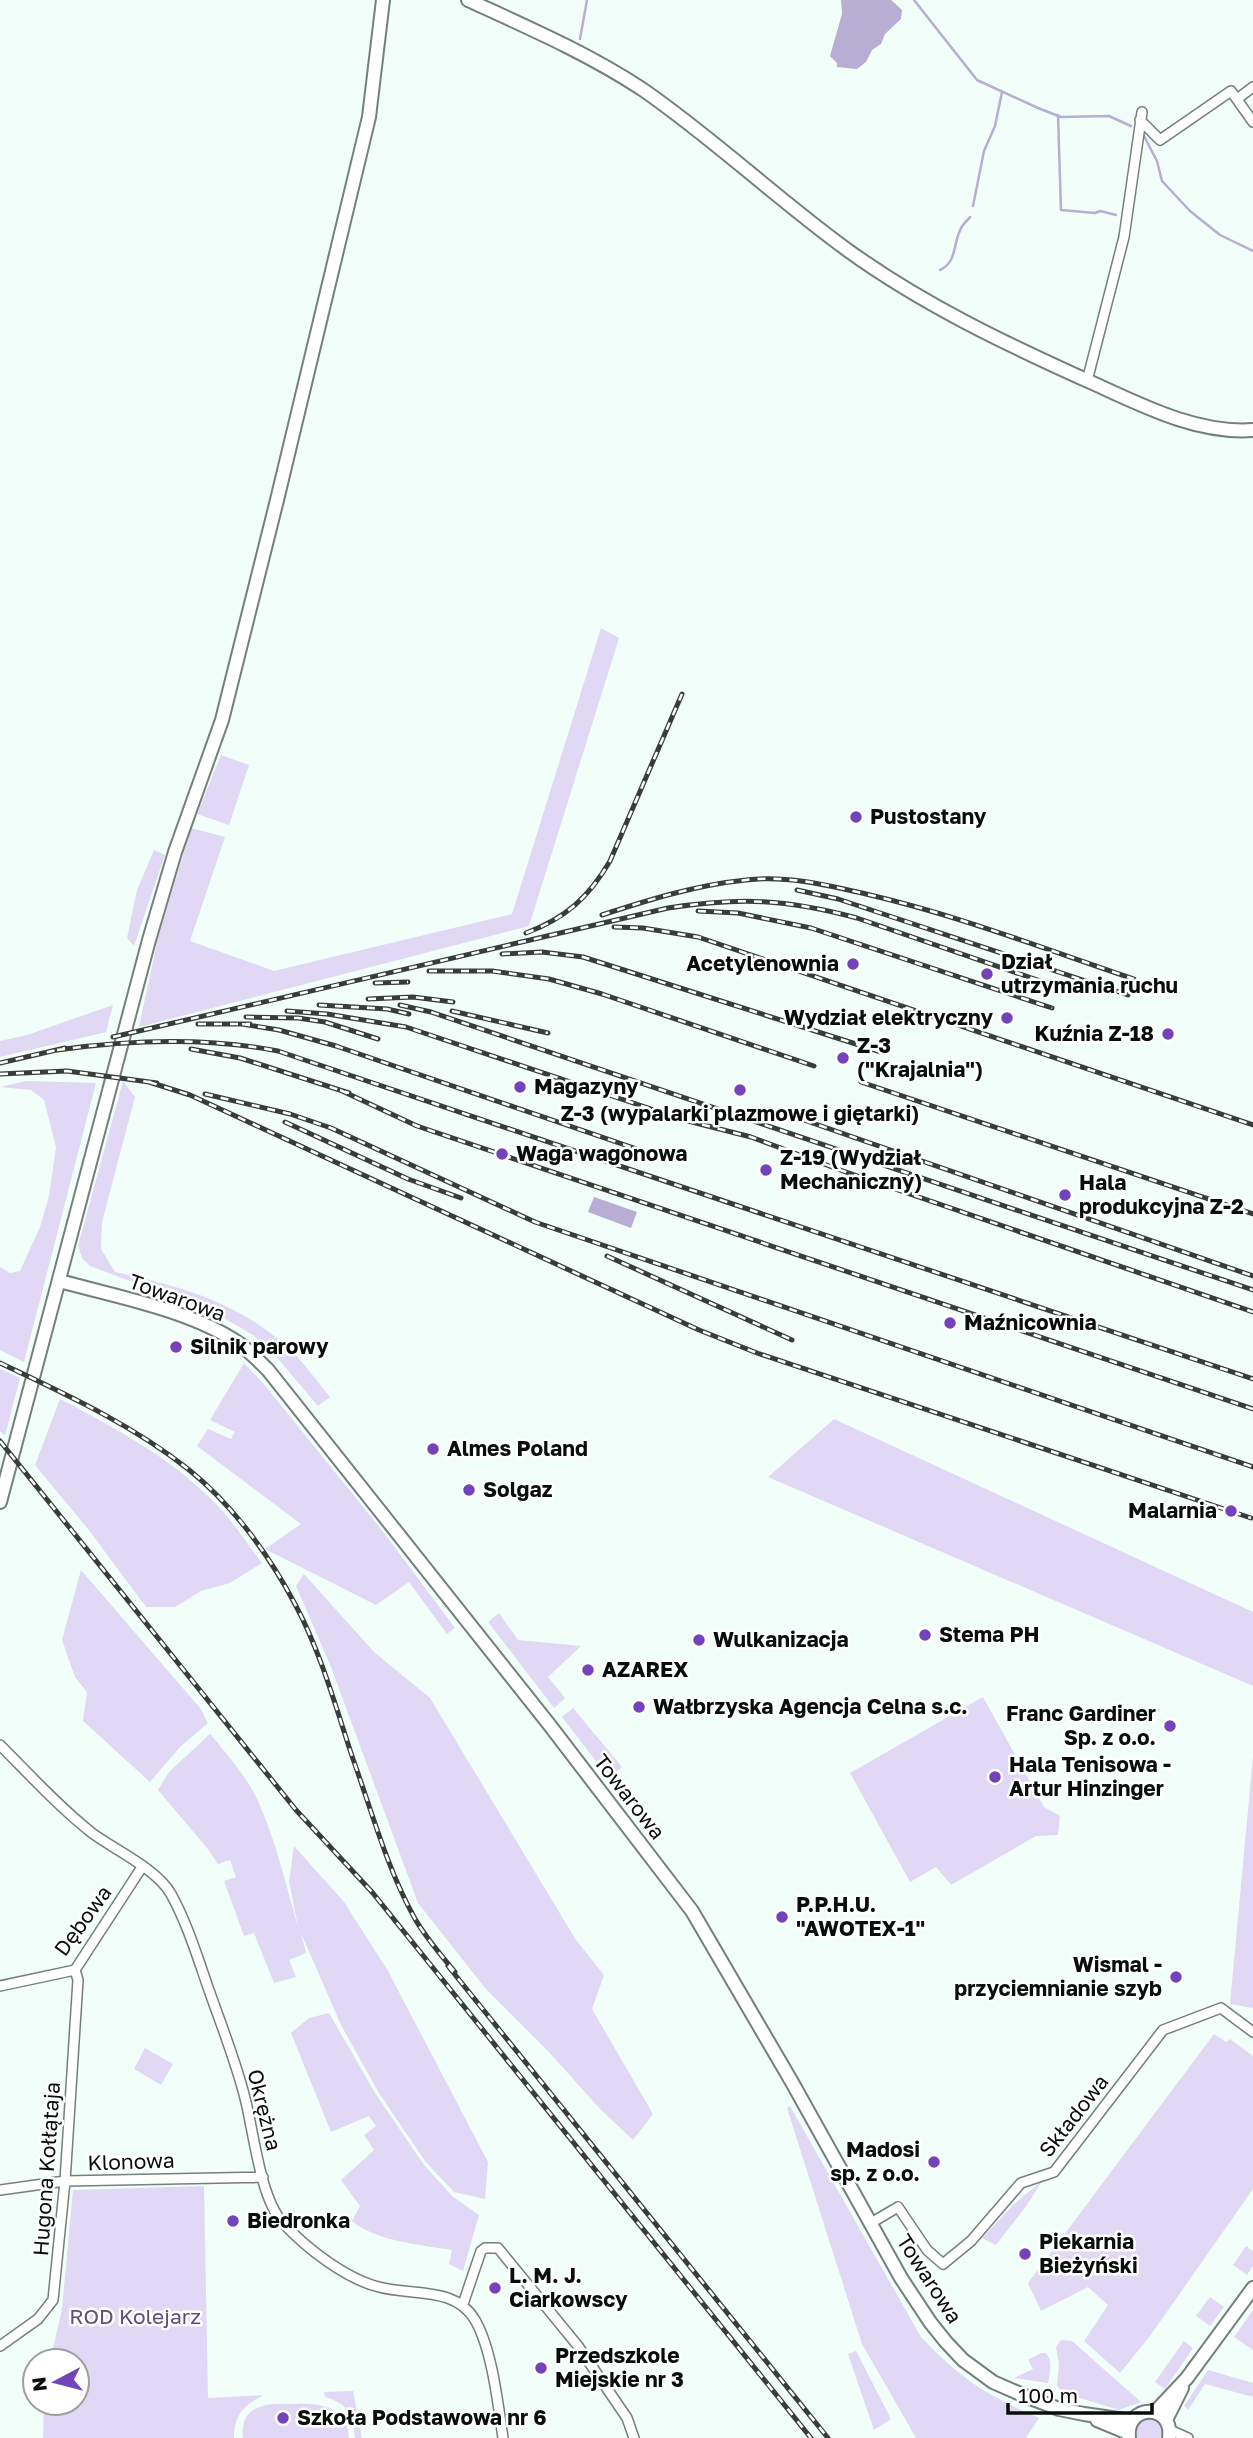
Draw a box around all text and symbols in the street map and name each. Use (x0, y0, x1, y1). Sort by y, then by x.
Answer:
place label: Pustostany (870, 803, 987, 829)
marker: Pustostany (848, 809, 864, 825)
place label: Dział utrzymania ruchu (1001, 948, 1178, 998)
place label: Acetylenownia (686, 950, 839, 976)
marker: Acetylenownia (845, 956, 861, 972)
marker: Dział utrzymania ruchu (979, 966, 995, 982)
place label: Wydział elektryczny (784, 1004, 993, 1030)
marker: Wydział elektryczny (999, 1010, 1015, 1026)
place label: Kuźnia Z-18 (1035, 1020, 1154, 1046)
marker: Kuźnia Z-18 (1160, 1026, 1176, 1042)
place label: Z-3 ("Krajalnia") (857, 1032, 983, 1082)
marker: Z-3 ("Krajalnia") (835, 1050, 851, 1066)
place label: Magazyny (534, 1073, 639, 1099)
marker: Magazyny (512, 1079, 528, 1095)
marker: Z-3 (wypalarki plazmowe i giętarki) (732, 1082, 748, 1098)
place label: Z-3 (wypalarki plazmowe i giętarki) (561, 1100, 919, 1126)
place label: Waga wagonowa (516, 1140, 687, 1166)
place label: Z-19 (Wydział Mechaniczny) (780, 1144, 922, 1194)
marker: Waga wagonowa (494, 1146, 510, 1162)
marker: Z-19 (Wydział Mechaniczny) (758, 1162, 774, 1178)
place label: Hala produkcyjna Z-2 (1079, 1169, 1244, 1219)
marker: Hala produkcyjna Z-2 (1057, 1187, 1073, 1203)
street label: Towarowa (126, 1268, 229, 1327)
place label: Maźnicownia (964, 1309, 1097, 1335)
marker: Maźnicownia (942, 1315, 958, 1331)
place label: Silnik parowy (190, 1333, 329, 1359)
marker: Silnik parowy (168, 1339, 184, 1355)
place label: Almes Poland (447, 1435, 588, 1461)
marker: Almes Poland (425, 1441, 441, 1457)
place label: Solgaz (483, 1476, 553, 1502)
marker: Solgaz (461, 1482, 477, 1498)
place label: Malarnia (1128, 1497, 1217, 1523)
marker: Malarnia (1223, 1503, 1239, 1519)
place label: Stema PH (939, 1621, 1039, 1647)
place label: Wulkanizacja (713, 1626, 849, 1652)
marker: Stema PH (917, 1627, 933, 1643)
marker: Wulkanizacja (691, 1632, 707, 1648)
place label: AZAREX (602, 1656, 688, 1682)
marker: AZAREX (580, 1662, 596, 1678)
place label: Wałbrzyska Agencja Celna s.c. (653, 1693, 968, 1719)
marker: Wałbrzyska Agencja Celna s.c. (631, 1699, 647, 1715)
place label: Franc Gardiner Sp. z o.o. (1006, 1700, 1156, 1750)
marker: Franc Gardiner Sp. z o.o. (1162, 1718, 1178, 1734)
street label: Towarowa (589, 1749, 671, 1844)
place label: Hala Tenisowa - Artur Hinzinger (1009, 1751, 1171, 1801)
marker: Hala Tenisowa - Artur Hinzinger (987, 1769, 1003, 1785)
street label: Dębowa (48, 1880, 116, 1961)
place label: P.P.H.U. "AWOTEX-1" (796, 1891, 925, 1941)
marker: P.P.H.U. "AWOTEX-1" (774, 1909, 790, 1925)
place label: Wismal - przyciemnianie szyb (954, 1951, 1162, 2001)
marker: Wismal - przyciemnianie szyb (1168, 1969, 1184, 1985)
street label: Okrężna (242, 2066, 288, 2153)
street label: Składowa (1033, 2069, 1114, 2162)
street label: Hugona Kołłątaja (27, 2081, 65, 2257)
place label: Madosi sp. z o.o. (830, 2136, 920, 2186)
street label: Klonowa (87, 2146, 175, 2176)
marker: Madosi sp. z o.o. (926, 2154, 942, 2170)
place label: Biedronka (247, 2207, 350, 2233)
marker: Biedronka (225, 2213, 241, 2229)
place label: Piekarnia Bieżyński (1039, 2228, 1138, 2278)
street label: Towarowa (891, 2229, 968, 2328)
marker: Piekarnia Bieżyński (1017, 2246, 1033, 2262)
place label: L. M. J. Ciarkowscy (509, 2262, 628, 2312)
marker: L. M. J. Ciarkowscy (487, 2280, 503, 2296)
park label: ROD Kolejarz (69, 2303, 201, 2329)
place label: Przedszkole Miejskie nr 3 (555, 2342, 684, 2392)
north arrow (21, 2347, 91, 2417)
marker: Przedszkole Miejskie nr 3 (533, 2360, 549, 2376)
scale bar (1008, 2372, 1152, 2416)
text: N (26, 2376, 51, 2393)
text: 100 m (1018, 2382, 1078, 2408)
place label: Szkoła Podstawowa nr 6 (297, 2404, 547, 2430)
marker: Szkoła Podstawowa nr 6 (275, 2410, 291, 2426)

